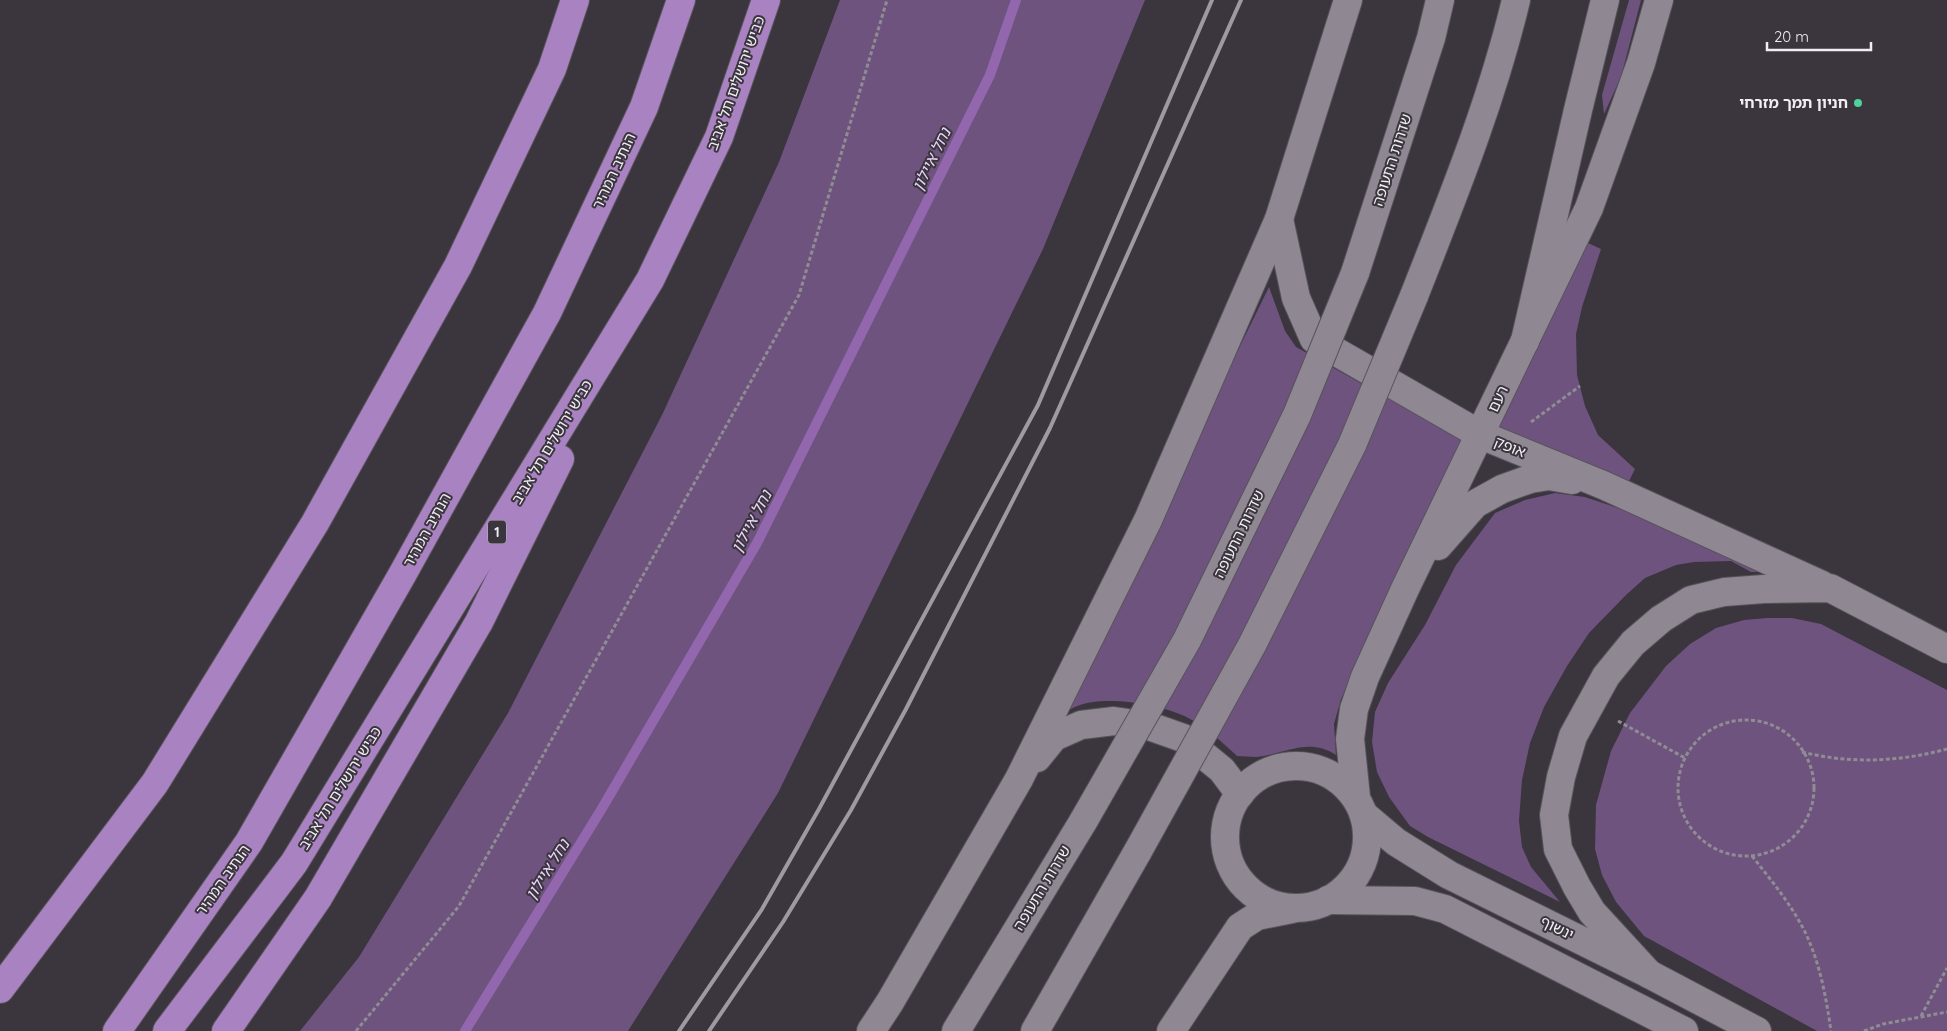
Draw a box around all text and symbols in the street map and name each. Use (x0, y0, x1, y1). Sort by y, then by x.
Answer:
street label: כביש ירושלים תל אביב (702, 13, 769, 153)
scale bar (1767, 20, 1871, 52)
text: 20 m (1774, 27, 1809, 46)
place label: חניון תמך מזרחי (1739, 93, 1848, 112)
marker: חניון תמך מזרחי (1852, 97, 1864, 109)
street label: שדרות התעופה (1368, 111, 1415, 208)
water label: נחל איילון (907, 124, 955, 194)
street label: הנתיב המהיר (588, 130, 639, 212)
street label: כביש ירושלים תל אביב (507, 376, 596, 507)
street label: רעם (1483, 383, 1512, 415)
street label: אופק (1492, 432, 1529, 461)
water label: נחל איילון (726, 486, 776, 555)
street label: שדרות התעופה (1209, 487, 1268, 581)
street label: הנתיב המהיר (398, 489, 455, 570)
road number: 1 (488, 520, 506, 544)
street label: כביש ירושלים תל אביב (294, 722, 385, 853)
water label: נחל איילון (521, 834, 574, 903)
street label: הנתיב המהיר (191, 841, 254, 919)
street label: שדרות התעופה (1009, 842, 1074, 934)
street label: ינשוף (1537, 911, 1577, 944)

